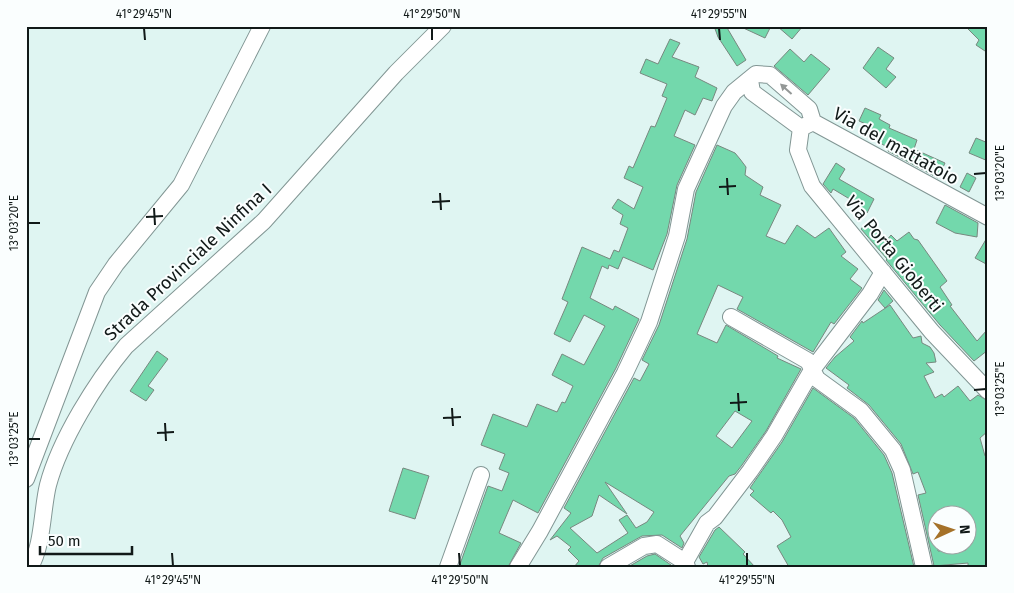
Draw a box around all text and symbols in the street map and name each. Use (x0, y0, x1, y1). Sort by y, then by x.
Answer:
text: 41°29'45"N (116, 7, 172, 21)
text: 41°29'50"N (403, 7, 461, 21)
text: 41°29'55"N (691, 7, 747, 21)
one-way arrow (781, 83, 793, 95)
street label: Via del mattatoio (829, 102, 963, 190)
text: 13°03'20"E (993, 145, 1007, 201)
street label: Strada Provinciale Ninfina I (100, 179, 276, 345)
street label: Via Porta Gioberti (840, 191, 948, 317)
text: 13°03'20"E (7, 195, 21, 251)
text: 13°03'25"E (993, 361, 1007, 417)
text: 13°03'25"E (7, 411, 21, 467)
north arrow (926, 506, 976, 556)
scale bar (40, 523, 132, 555)
text: N (956, 524, 973, 534)
text: 50 m (48, 532, 81, 550)
text: 41°29'45"N (145, 573, 201, 587)
text: 41°29'50"N (431, 573, 489, 587)
text: 41°29'55"N (719, 573, 775, 587)

